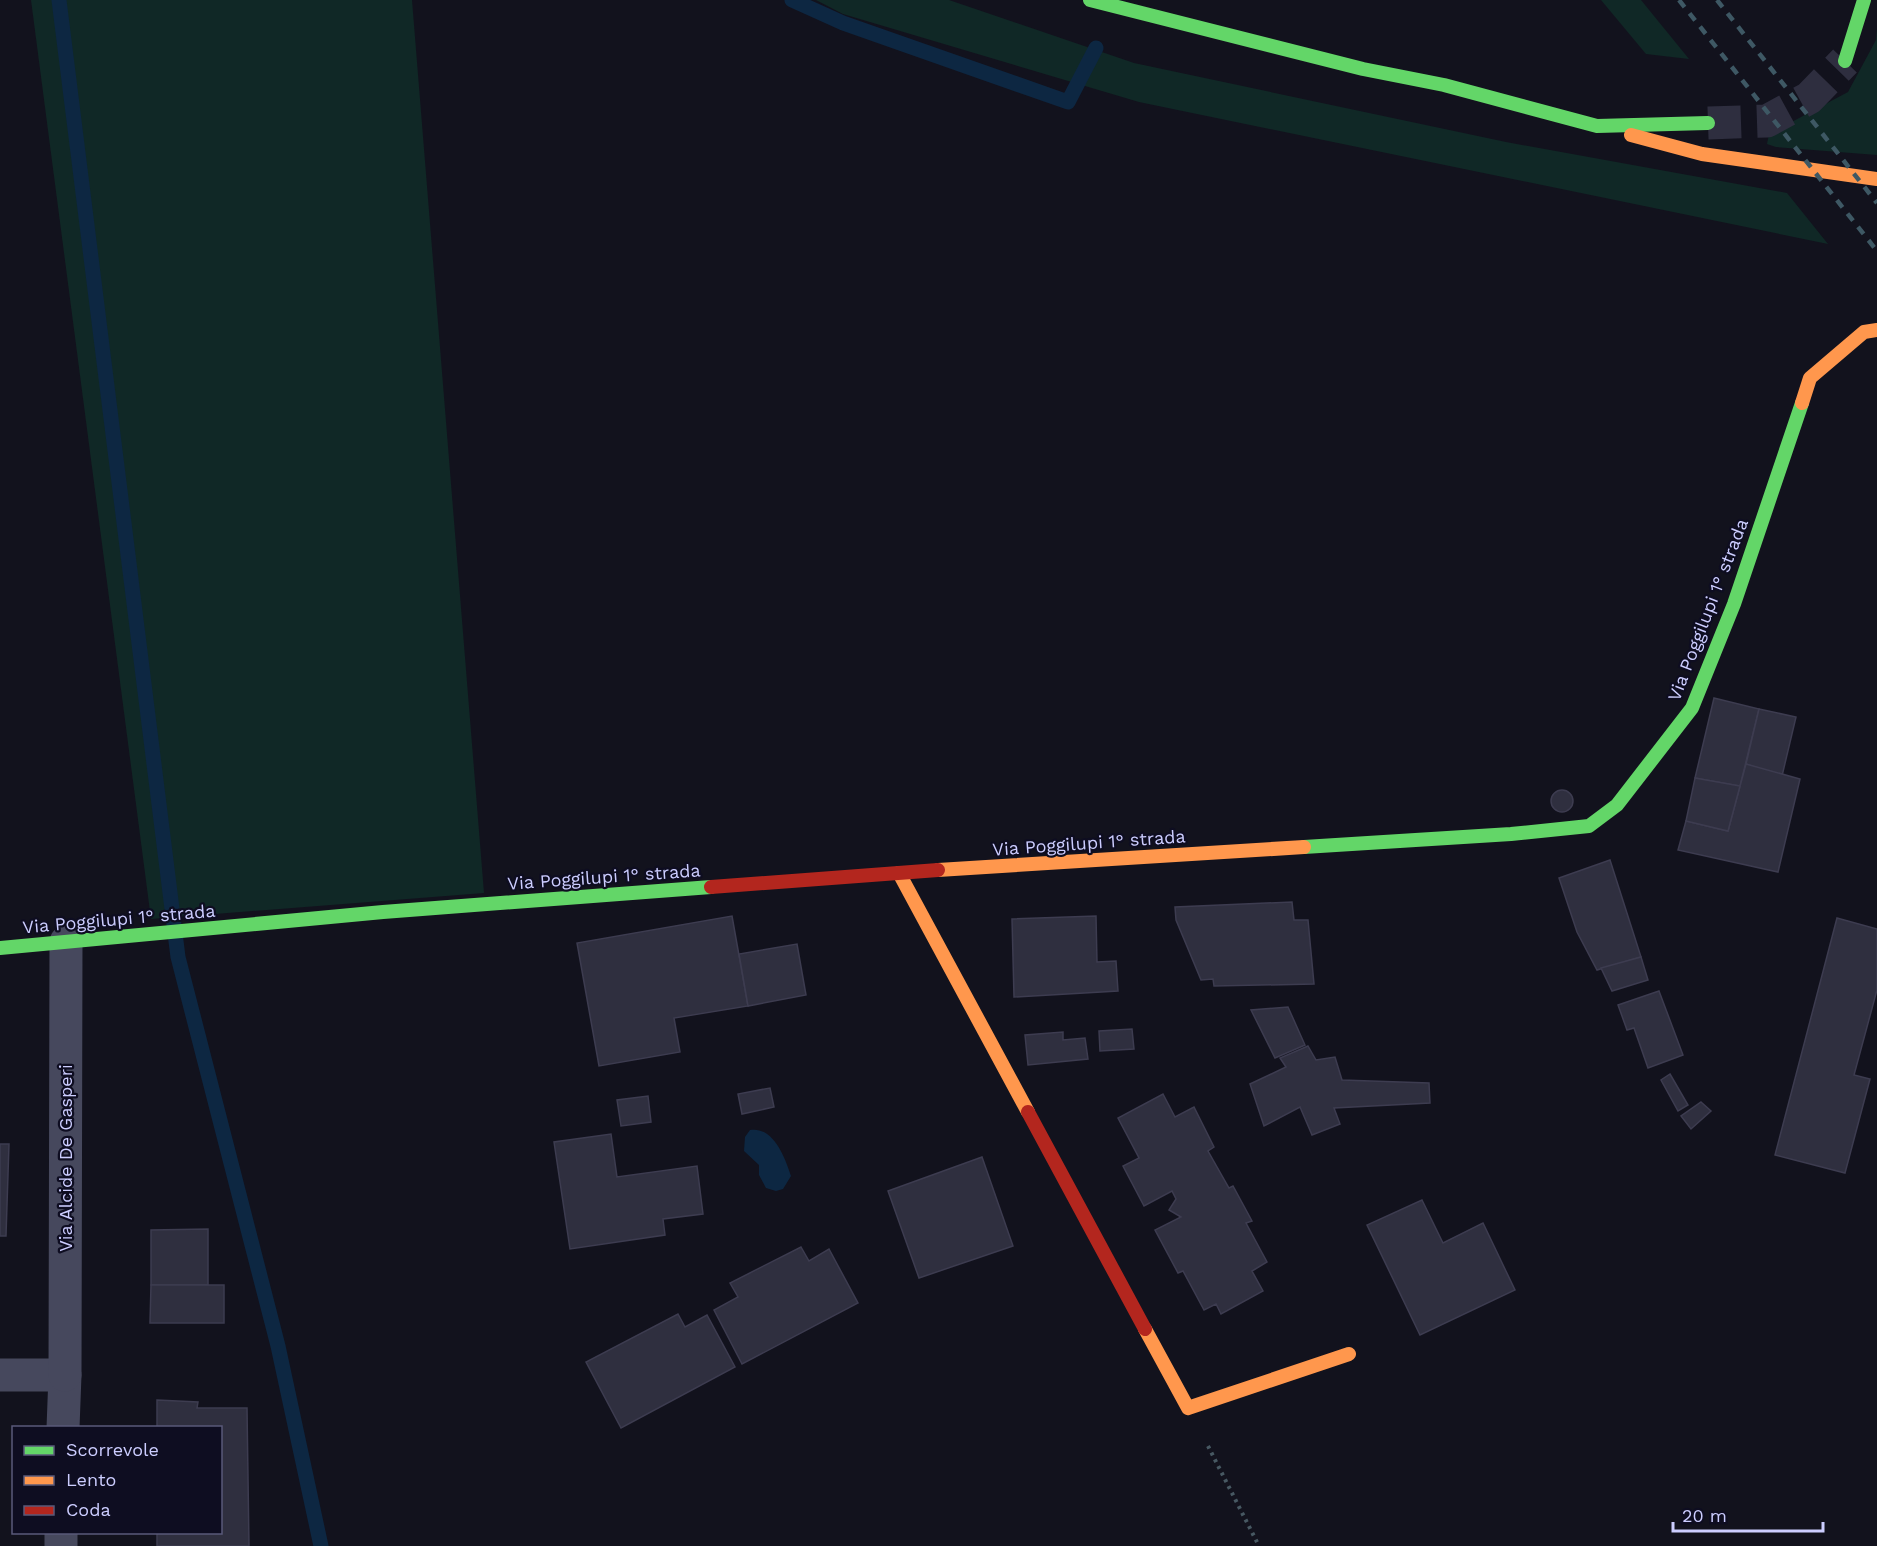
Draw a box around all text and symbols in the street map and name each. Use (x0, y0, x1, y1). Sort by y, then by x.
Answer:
street label: Via Poggilupi 1° strada (1663, 516, 1752, 704)
street label: Via Poggilupi 1° strada (992, 825, 1186, 860)
street label: Via Poggilupi 1° strada (507, 859, 701, 894)
street label: Via Poggilupi 1° strada (22, 900, 216, 937)
street label: Via Alcide De Gasperi (55, 1064, 76, 1252)
legend (12, 1426, 222, 1534)
text: Scorrevole (66, 1439, 159, 1460)
text: Lento (66, 1469, 116, 1490)
scale bar (1673, 1495, 1823, 1533)
text: Coda (66, 1499, 111, 1520)
text: 20 m (1682, 1505, 1727, 1526)

